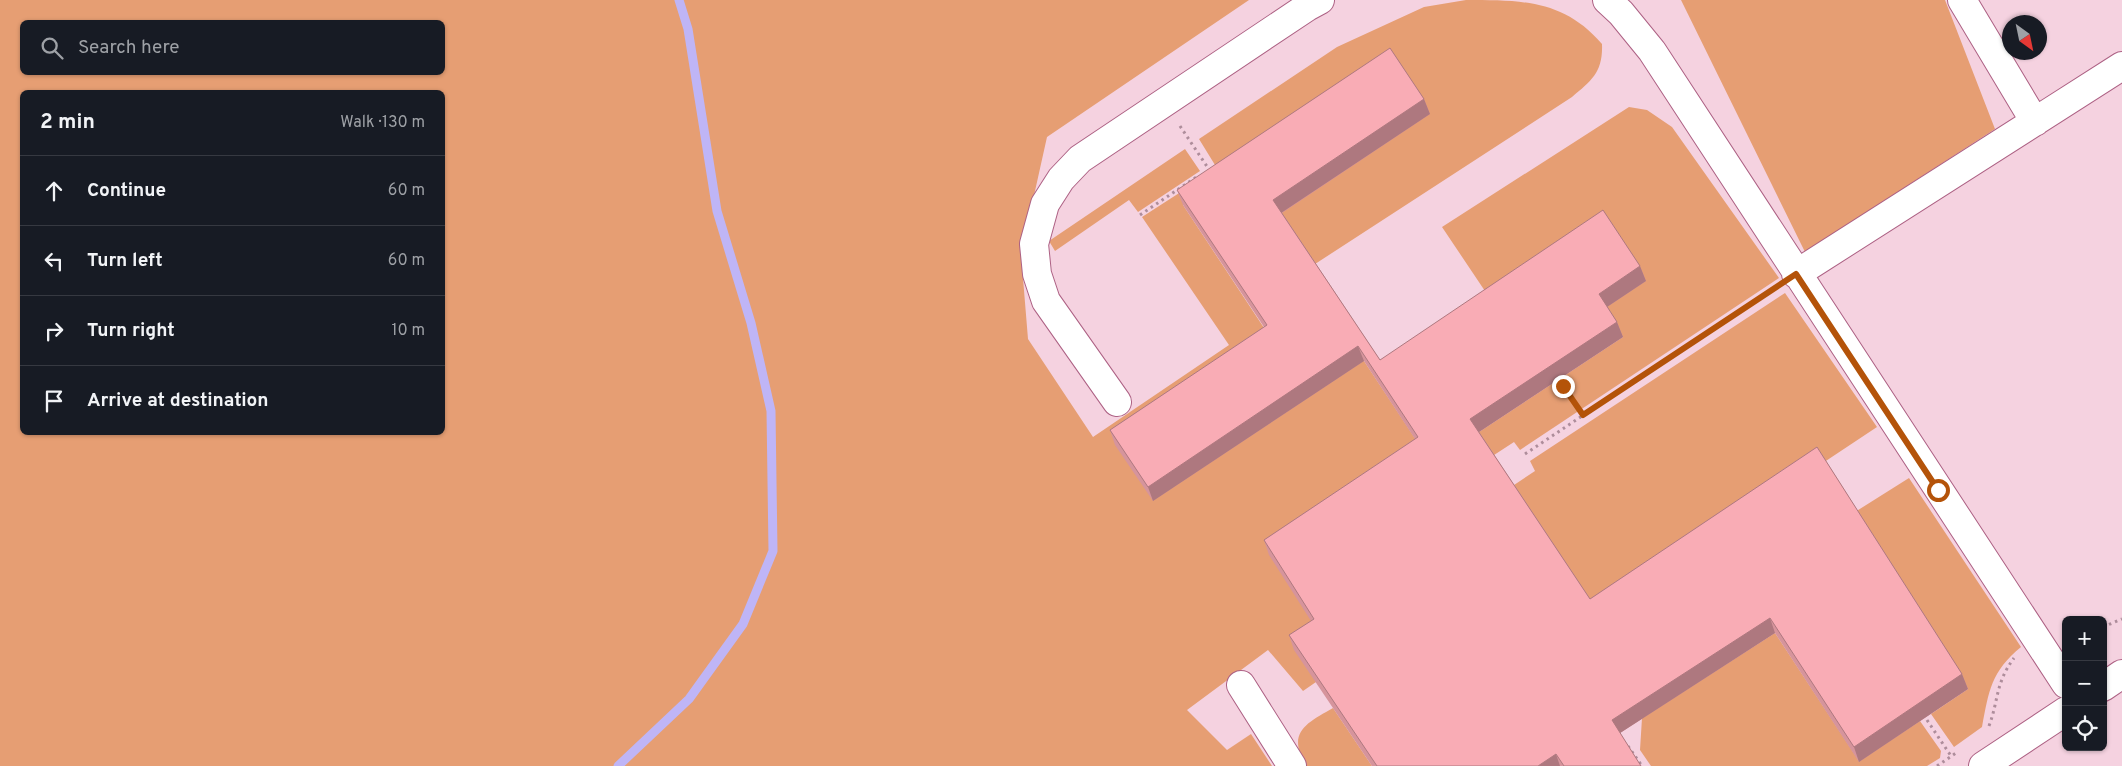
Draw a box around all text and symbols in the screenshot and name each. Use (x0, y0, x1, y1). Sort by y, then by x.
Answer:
north arrow (2002, 15, 2047, 60)
search box (20, 20, 445, 75)
icon: search (38, 34, 66, 62)
text: Search here (78, 36, 180, 60)
text: 2 min (40, 109, 95, 136)
text: Walk · 130 m (340, 113, 425, 133)
icon: ahead (40, 177, 68, 205)
text: Continue (87, 179, 166, 203)
text: 60 m (388, 181, 425, 201)
icon: left (40, 247, 68, 275)
text: Turn left (87, 249, 163, 273)
text: 60 m (388, 251, 425, 271)
icon: right (40, 317, 68, 345)
text: Turn right (87, 319, 175, 343)
text: 10 m (391, 321, 425, 341)
route end (1552, 375, 1575, 398)
icon: arrive (40, 387, 68, 415)
text: Arrive at destination (87, 389, 268, 413)
route start (1927, 479, 1950, 502)
map controls (2062, 616, 2107, 751)
button: + (2062, 616, 2107, 661)
button: − (2062, 661, 2107, 706)
button: locate (2062, 706, 2107, 751)

